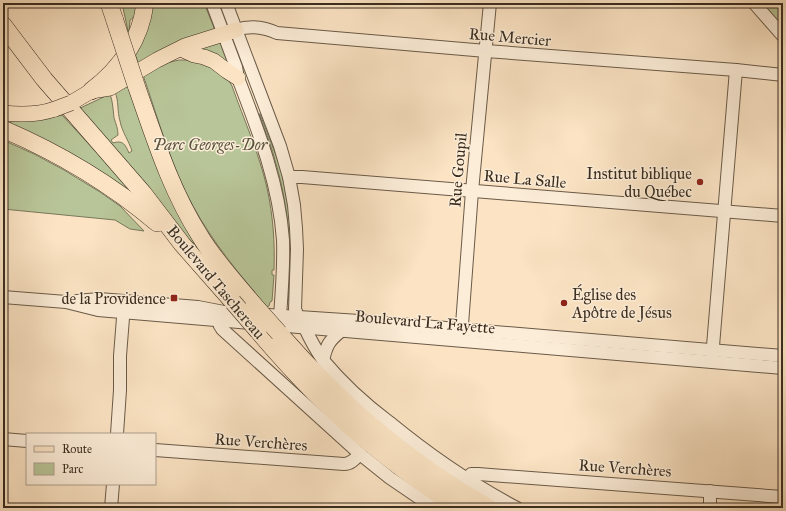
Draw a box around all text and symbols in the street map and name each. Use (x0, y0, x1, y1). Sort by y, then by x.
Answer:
street label: Rue Mercier (468, 24, 552, 50)
street label: Rue Goupil (445, 131, 471, 208)
park label: Parc Georges-Dor (153, 135, 269, 154)
place label: Institut biblique du Québec (586, 164, 692, 201)
street label: Rue La Salle (483, 166, 568, 192)
marker: Institut biblique du Québec (695, 177, 705, 187)
street label: Boulevard Taschereau (163, 221, 269, 343)
place label: Église des Apôtre de Jésus (571, 283, 672, 323)
place label: de la Providence (61, 289, 166, 308)
marker: de la Providence (169, 293, 179, 303)
marker: Église des Apôtre de Jésus (559, 298, 569, 308)
street label: Boulevard La Fayette (354, 306, 496, 338)
street label: Rue Verchères (214, 429, 308, 455)
legend (26, 433, 156, 485)
text: Route (62, 442, 92, 456)
street label: Rue Verchères (578, 455, 672, 481)
text: Parc (62, 462, 83, 476)

